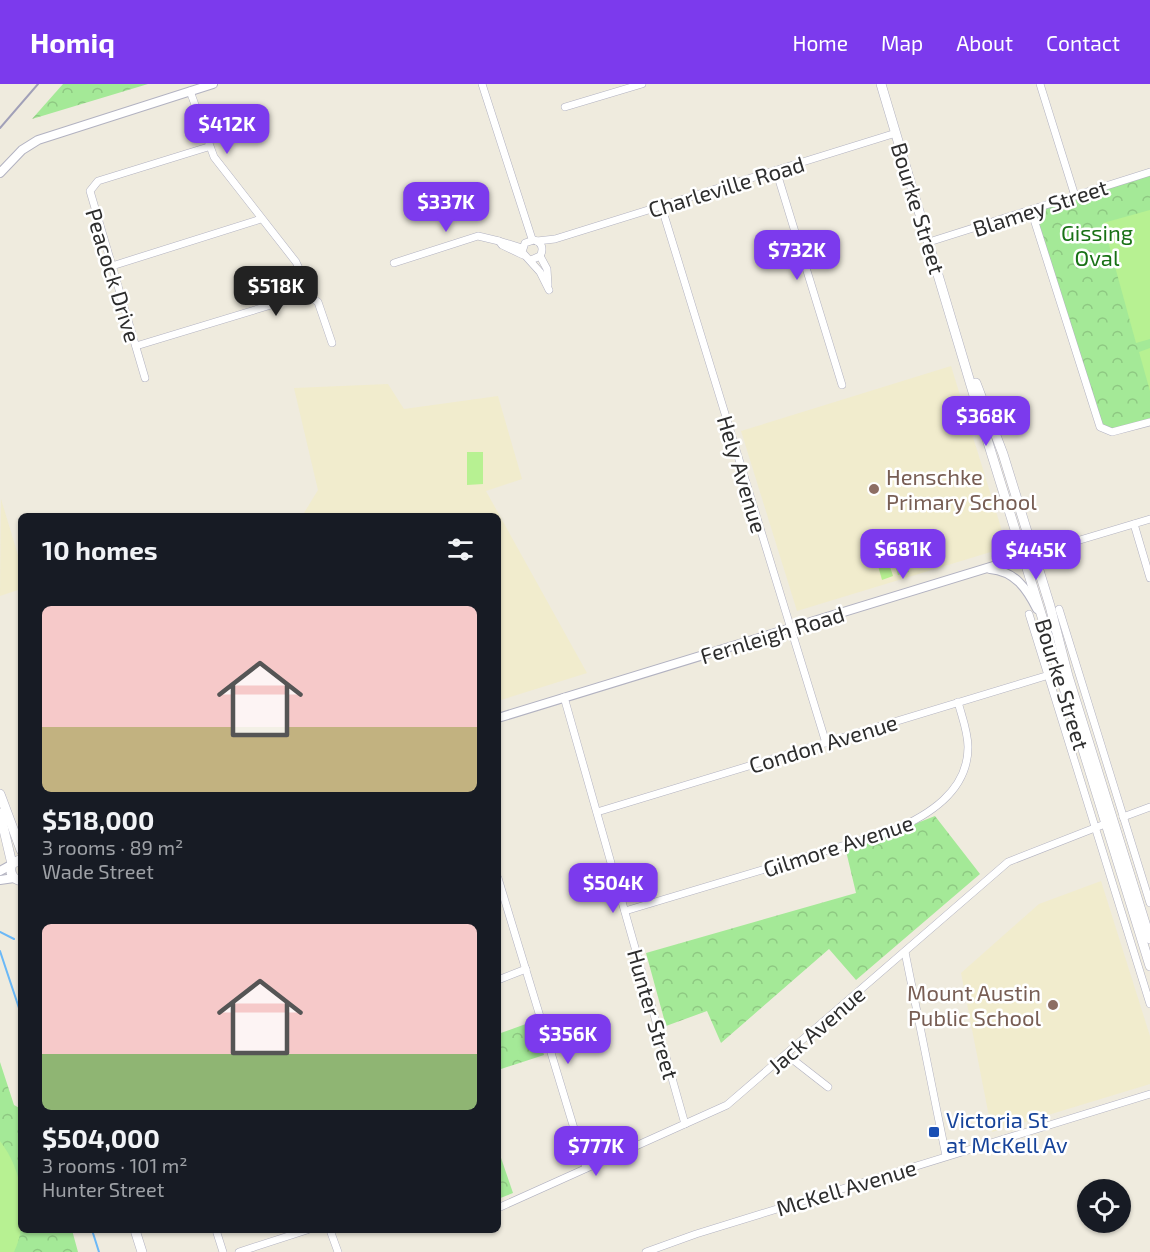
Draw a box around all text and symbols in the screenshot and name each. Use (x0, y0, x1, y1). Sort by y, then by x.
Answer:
text: Homiq (30, 25, 115, 59)
text: Home (792, 30, 848, 55)
text: Map (881, 30, 923, 55)
text: About (956, 30, 1013, 55)
text: Contact (1046, 30, 1120, 55)
pin: $412K (185, 104, 269, 155)
text: $412K (198, 111, 256, 135)
street label: Bourke Street (887, 139, 951, 277)
street label: Charleville Road (645, 150, 807, 222)
street label: Blamey Street (969, 173, 1111, 241)
pin: $337K (404, 182, 488, 233)
text: $337K (417, 189, 475, 213)
street label: Peacock Drive (81, 205, 147, 345)
park label: Gissing Oval (1061, 219, 1133, 270)
pin: $732K (755, 230, 839, 281)
text: $732K (768, 237, 826, 261)
pin: $518K (234, 266, 318, 317)
text: $518K (248, 273, 304, 297)
pin: $368K (944, 396, 1028, 447)
text: $368K (956, 403, 1016, 427)
street label: Hely Avenue (713, 412, 773, 536)
place label: Henschke Primary School (886, 463, 1037, 514)
marker: Henschke Primary School (867, 482, 881, 496)
pin: $681K (861, 529, 945, 580)
pin: $445K (994, 530, 1078, 581)
icon: filters (444, 533, 477, 566)
text: 10 homes (42, 534, 158, 565)
text: $681K (874, 536, 932, 560)
text: $445K (1006, 537, 1066, 561)
street label: Fernleigh Road (697, 600, 847, 668)
street label: Bourke Street (1031, 615, 1095, 753)
icon: home (206, 645, 314, 753)
street label: Condon Avenue (746, 708, 900, 778)
text: $518,000 (42, 804, 154, 835)
street label: Gilmore Avenue (760, 809, 916, 881)
text: 3 rooms · 89 m² (42, 835, 183, 859)
text: Wade Street (42, 859, 154, 883)
pin: $504K (571, 863, 655, 914)
text: $504K (583, 870, 643, 894)
street label: Hunter Street (623, 946, 685, 1082)
icon: home (206, 963, 314, 1071)
place label: Mount Austin Public School (907, 979, 1041, 1030)
street label: Jack Avenue (762, 980, 870, 1078)
marker: Mount Austin Public School (1046, 998, 1060, 1012)
pin: $356K (526, 1014, 610, 1065)
text: $356K (539, 1021, 597, 1045)
place label: Victoria St at McKell Av (946, 1106, 1068, 1157)
text: $504,000 (42, 1122, 160, 1153)
marker: Victoria St at McKell Av (927, 1125, 941, 1139)
pin: $777K (554, 1126, 638, 1177)
text: $777K (568, 1133, 624, 1157)
text: 3 rooms · 101 m² (42, 1153, 188, 1177)
street label: McKell Avenue (773, 1153, 919, 1221)
text: Hunter Street (42, 1177, 164, 1201)
map controls (1077, 1179, 1131, 1233)
button: locate (1077, 1179, 1131, 1233)

